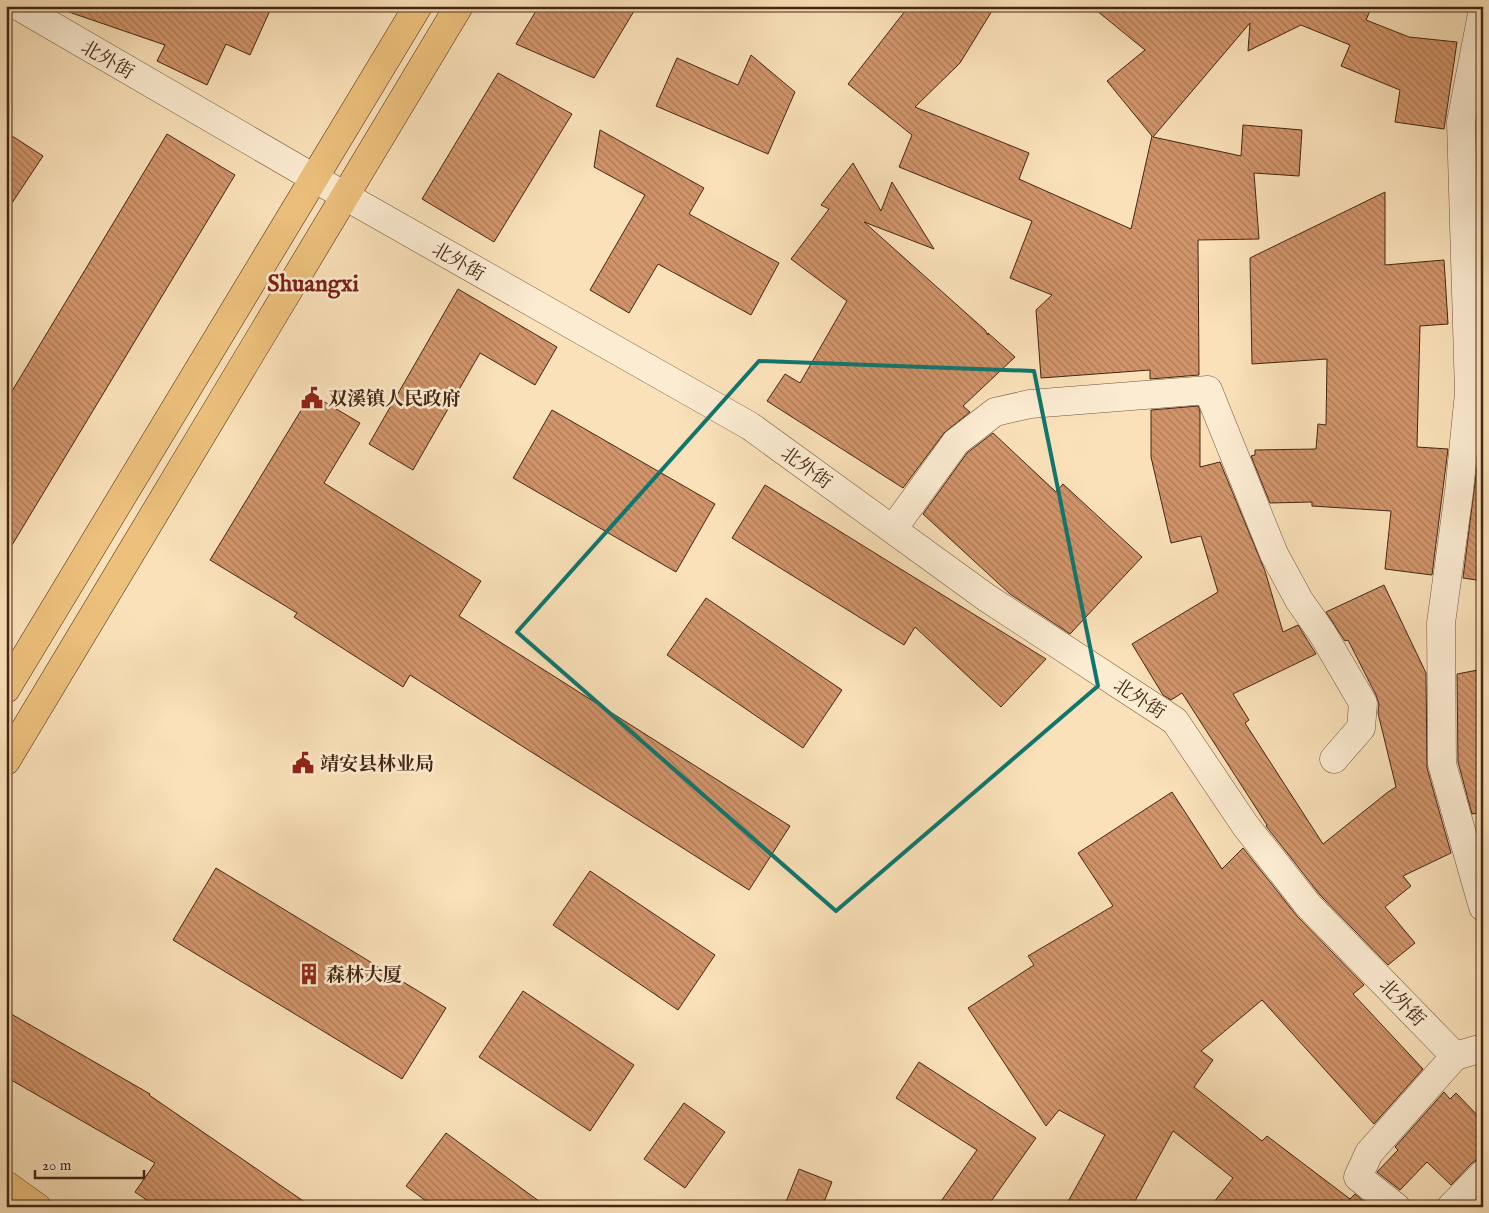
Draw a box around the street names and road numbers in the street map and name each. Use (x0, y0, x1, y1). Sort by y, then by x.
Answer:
street label: 北外街 (76, 36, 138, 85)
street label: 北外街 (427, 238, 489, 287)
street label: 北外街 (776, 442, 836, 495)
street label: 北外街 (1108, 674, 1169, 725)
street label: 北外街 (1373, 975, 1430, 1032)

